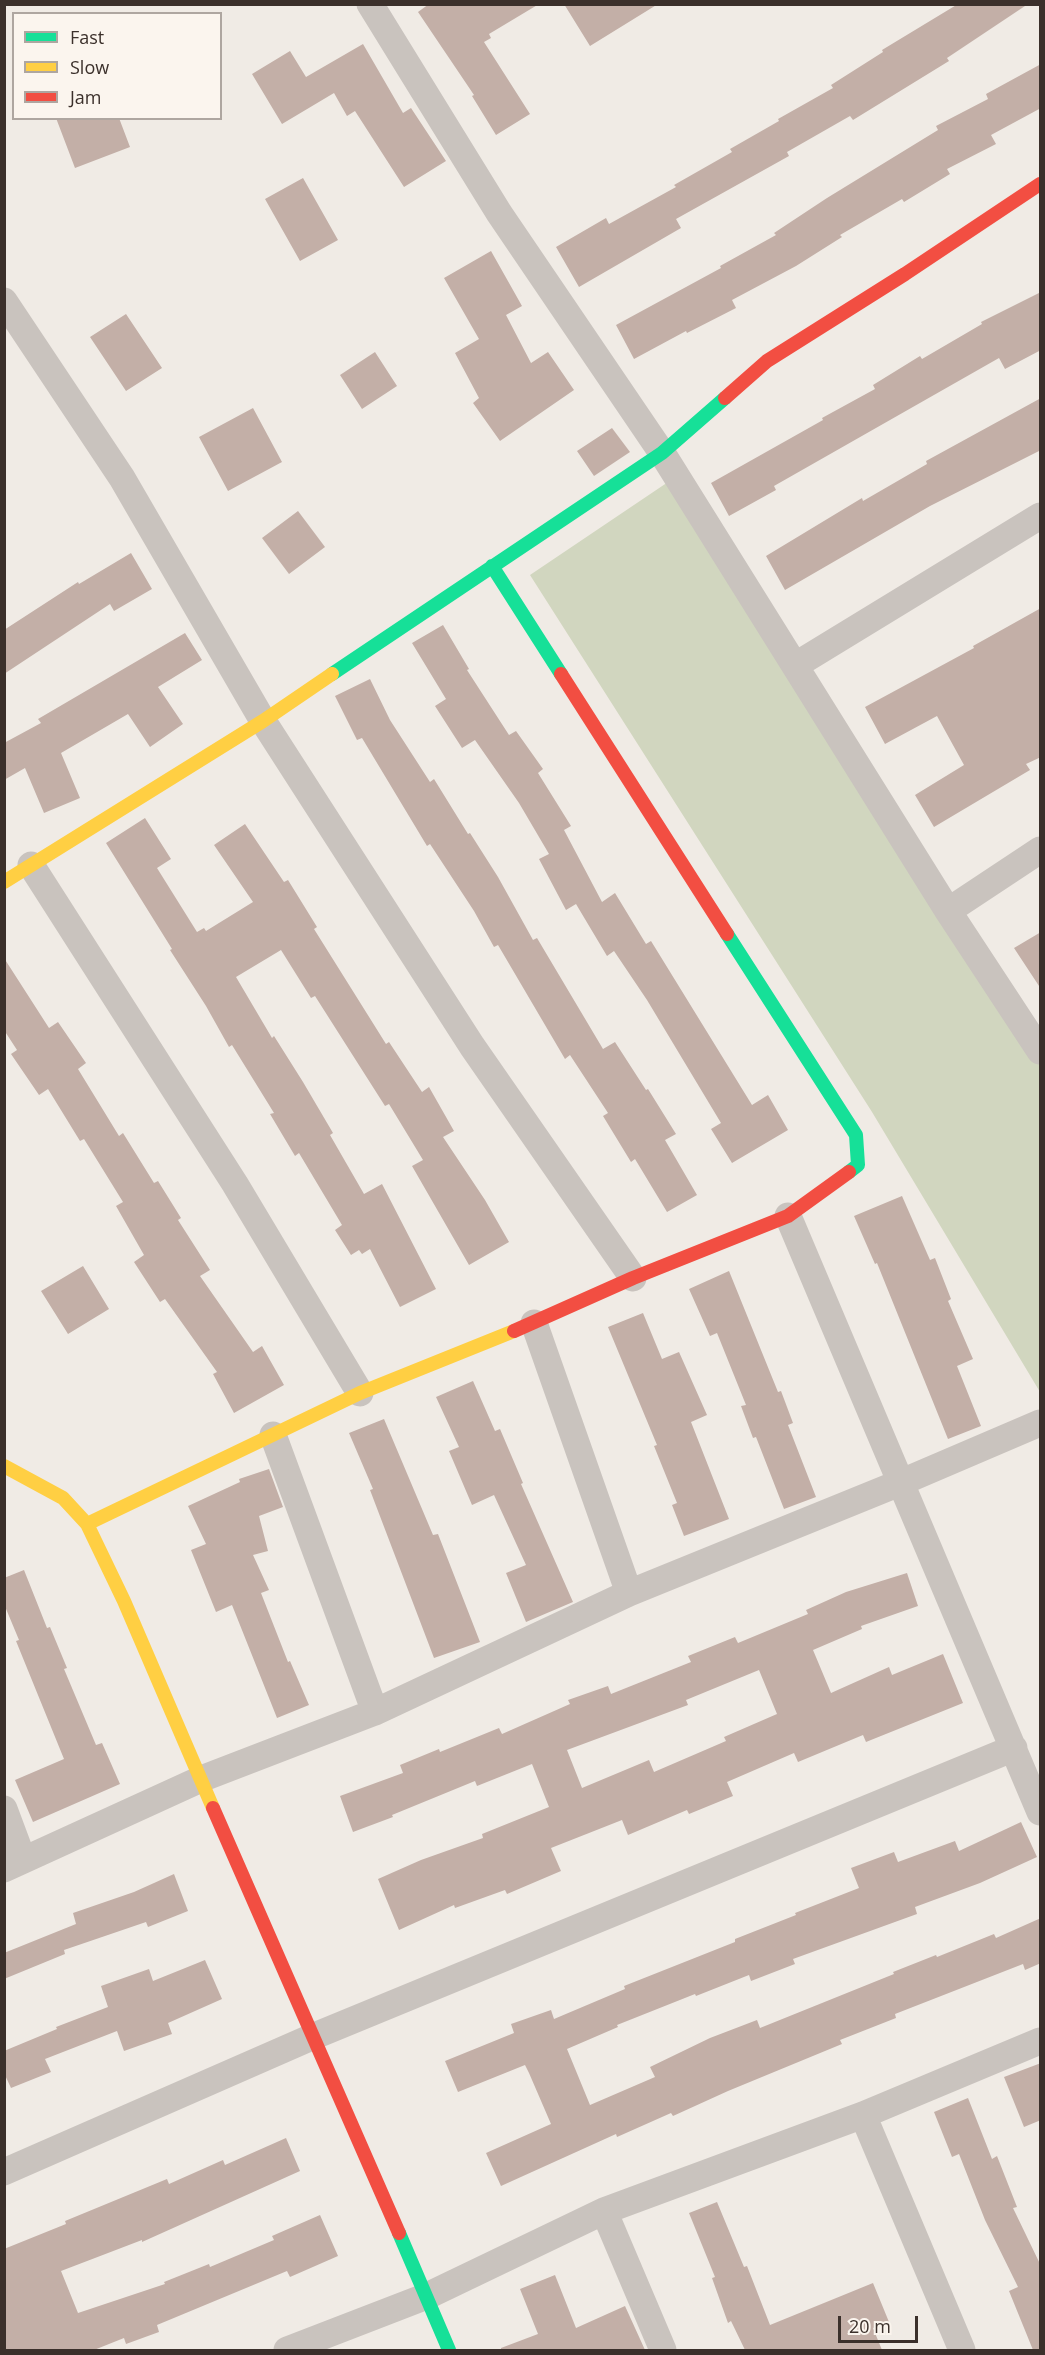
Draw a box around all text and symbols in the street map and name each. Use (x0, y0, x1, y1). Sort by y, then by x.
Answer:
legend (12, 12, 222, 120)
text: Fast (70, 25, 104, 49)
text: Slow (70, 55, 109, 79)
text: Jam (70, 85, 102, 109)
scale bar (841, 2304, 920, 2342)
text: 20 m (849, 2314, 891, 2338)

